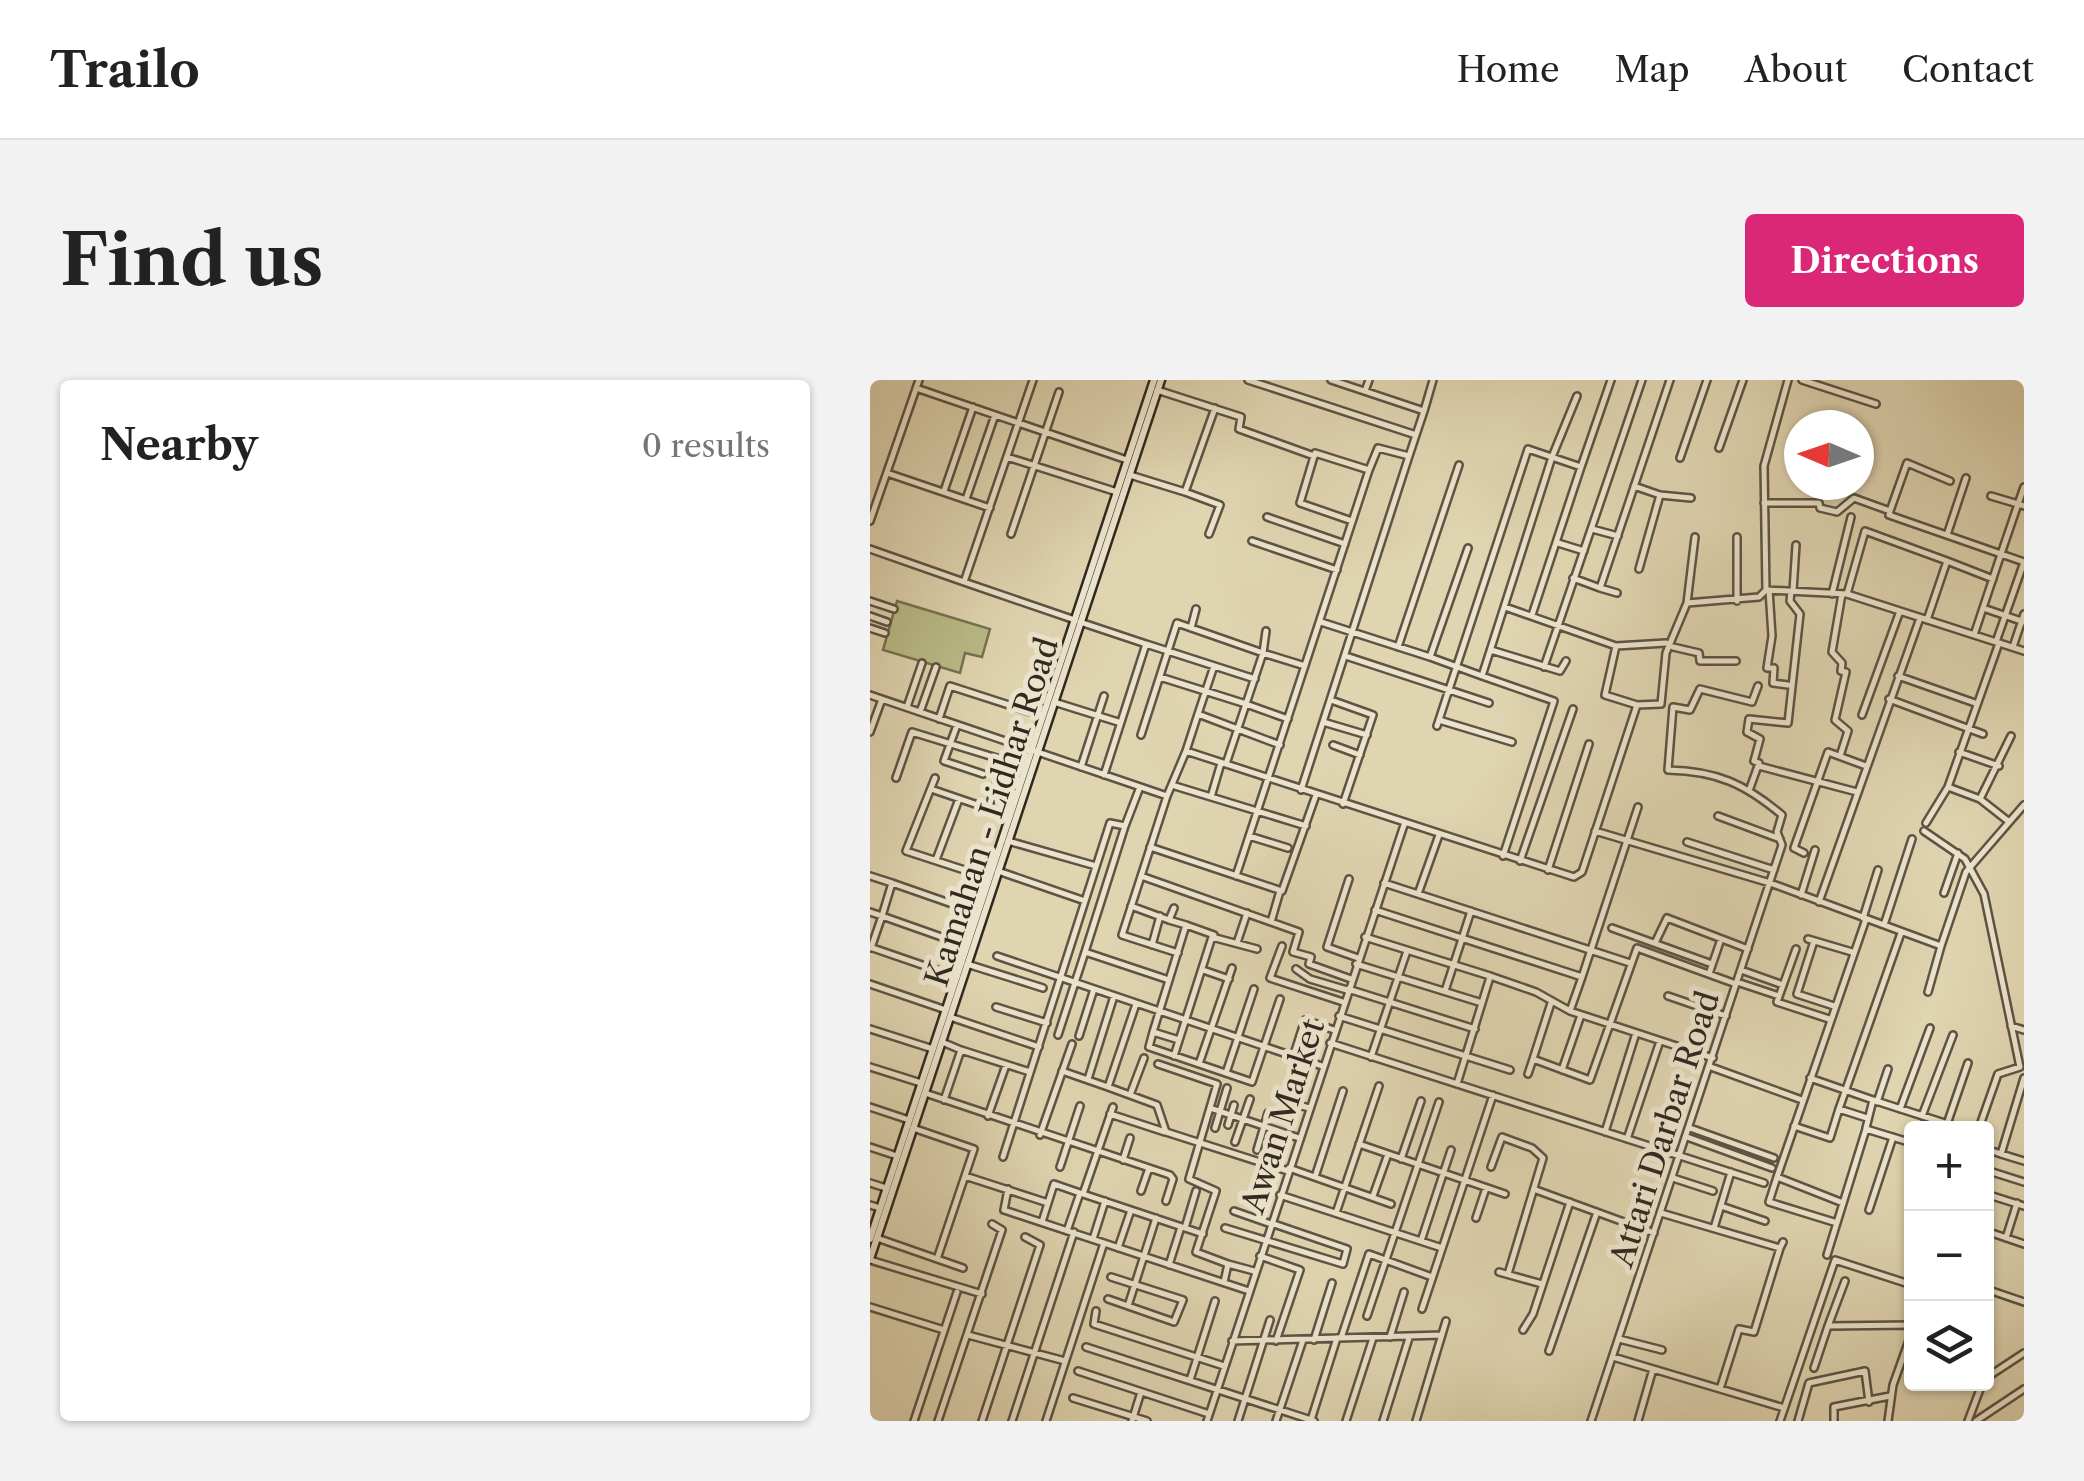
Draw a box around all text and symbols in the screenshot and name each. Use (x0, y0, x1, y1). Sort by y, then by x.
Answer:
text: Trailo (50, 40, 200, 99)
text: Home (1457, 48, 1559, 91)
text: Map (1614, 48, 1690, 91)
text: About (1745, 48, 1847, 91)
text: Contact (1902, 48, 2034, 91)
button: Directions (1745, 214, 2024, 307)
text: Find us (60, 217, 323, 303)
north arrow (1784, 410, 1874, 500)
text: Nearby (100, 419, 258, 471)
text: 0 results (642, 426, 770, 465)
street label: Kamahan - Lidhar Road (917, 632, 1066, 991)
street label: Attari Darbar Road (1601, 986, 1728, 1273)
street label: Awan Market (1232, 1013, 1332, 1219)
map controls (1904, 1121, 1994, 1391)
button: + (1904, 1121, 1994, 1211)
button: − (1904, 1211, 1994, 1301)
button: layers (1904, 1301, 1994, 1391)

